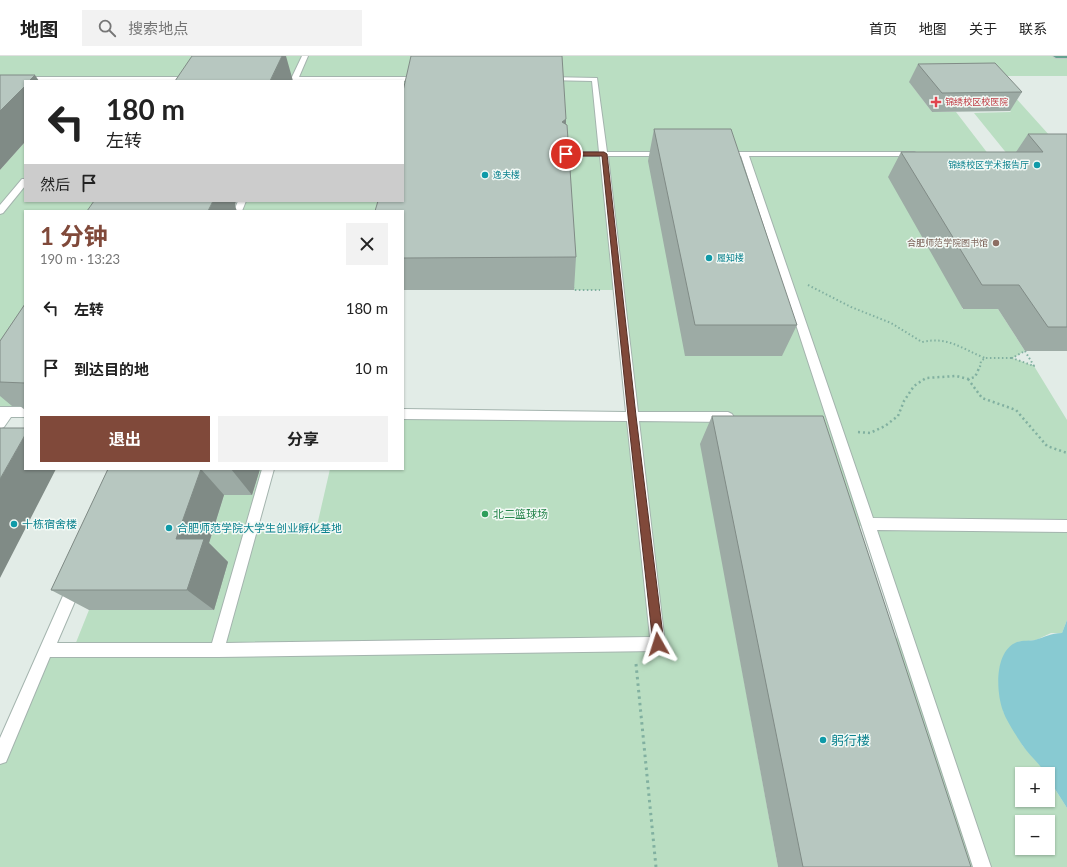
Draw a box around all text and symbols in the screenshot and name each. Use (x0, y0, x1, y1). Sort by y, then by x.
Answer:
search box (82, 10, 362, 46)
text: 地图 (20, 17, 58, 40)
icon: search (96, 17, 118, 39)
text: 搜索地点 (128, 19, 188, 37)
text: 首页 (869, 20, 897, 37)
text: 地图 (919, 20, 947, 37)
text: 关于 (969, 20, 997, 37)
text: 联系 (1019, 20, 1047, 37)
text: 180 m (106, 92, 185, 126)
icon: left (40, 96, 92, 148)
marker: 锦绣校区校医院 (930, 96, 942, 108)
place label: 锦绣校区校医院 (945, 96, 1008, 107)
text: 左转 (106, 129, 142, 151)
pin (549, 137, 583, 171)
icon: arrive (555, 143, 577, 165)
place label: 锦绣校区学术报告厅 (948, 159, 1029, 170)
marker: 锦绣校区学术报告厅 (1032, 160, 1042, 170)
place label: 逸夫楼 (493, 169, 520, 180)
marker: 逸夫楼 (480, 170, 490, 180)
icon: arrive (78, 172, 100, 194)
text: 然后 (40, 175, 70, 193)
text: 1 分钟 (40, 221, 108, 250)
button: close (346, 223, 388, 265)
place label: 合肥师范学院图书馆 (907, 237, 988, 248)
marker: 合肥师范学院图书馆 (991, 238, 1001, 248)
text: 190 m · 13:23 (40, 251, 120, 267)
place label: 履知楼 (717, 252, 744, 263)
marker: 履知楼 (704, 253, 714, 263)
icon: left (40, 297, 62, 319)
text: 180 m (346, 299, 388, 317)
text: 左转 (74, 300, 104, 318)
icon: arrive (40, 357, 62, 379)
text: 10 m (354, 359, 388, 377)
text: 到达目的地 (74, 360, 149, 378)
button: 退出 (40, 416, 210, 462)
button: 分享 (218, 416, 388, 462)
place label: 北二篮球场 (493, 507, 548, 520)
marker: 北二篮球场 (480, 509, 490, 519)
place label: 十栋宿舍楼 (22, 517, 77, 530)
marker: 十栋宿舍楼 (9, 519, 19, 529)
place label: 合肥师范学院大学生创业孵化基地 (177, 521, 342, 534)
marker: 合肥师范学院大学生创业孵化基地 (164, 523, 174, 533)
position arrow (637, 623, 679, 665)
place label: 躬行楼 (831, 732, 870, 748)
marker: 躬行楼 (818, 735, 828, 745)
map controls (1015, 767, 1055, 855)
button: + (1015, 767, 1055, 807)
button: − (1015, 815, 1055, 855)

